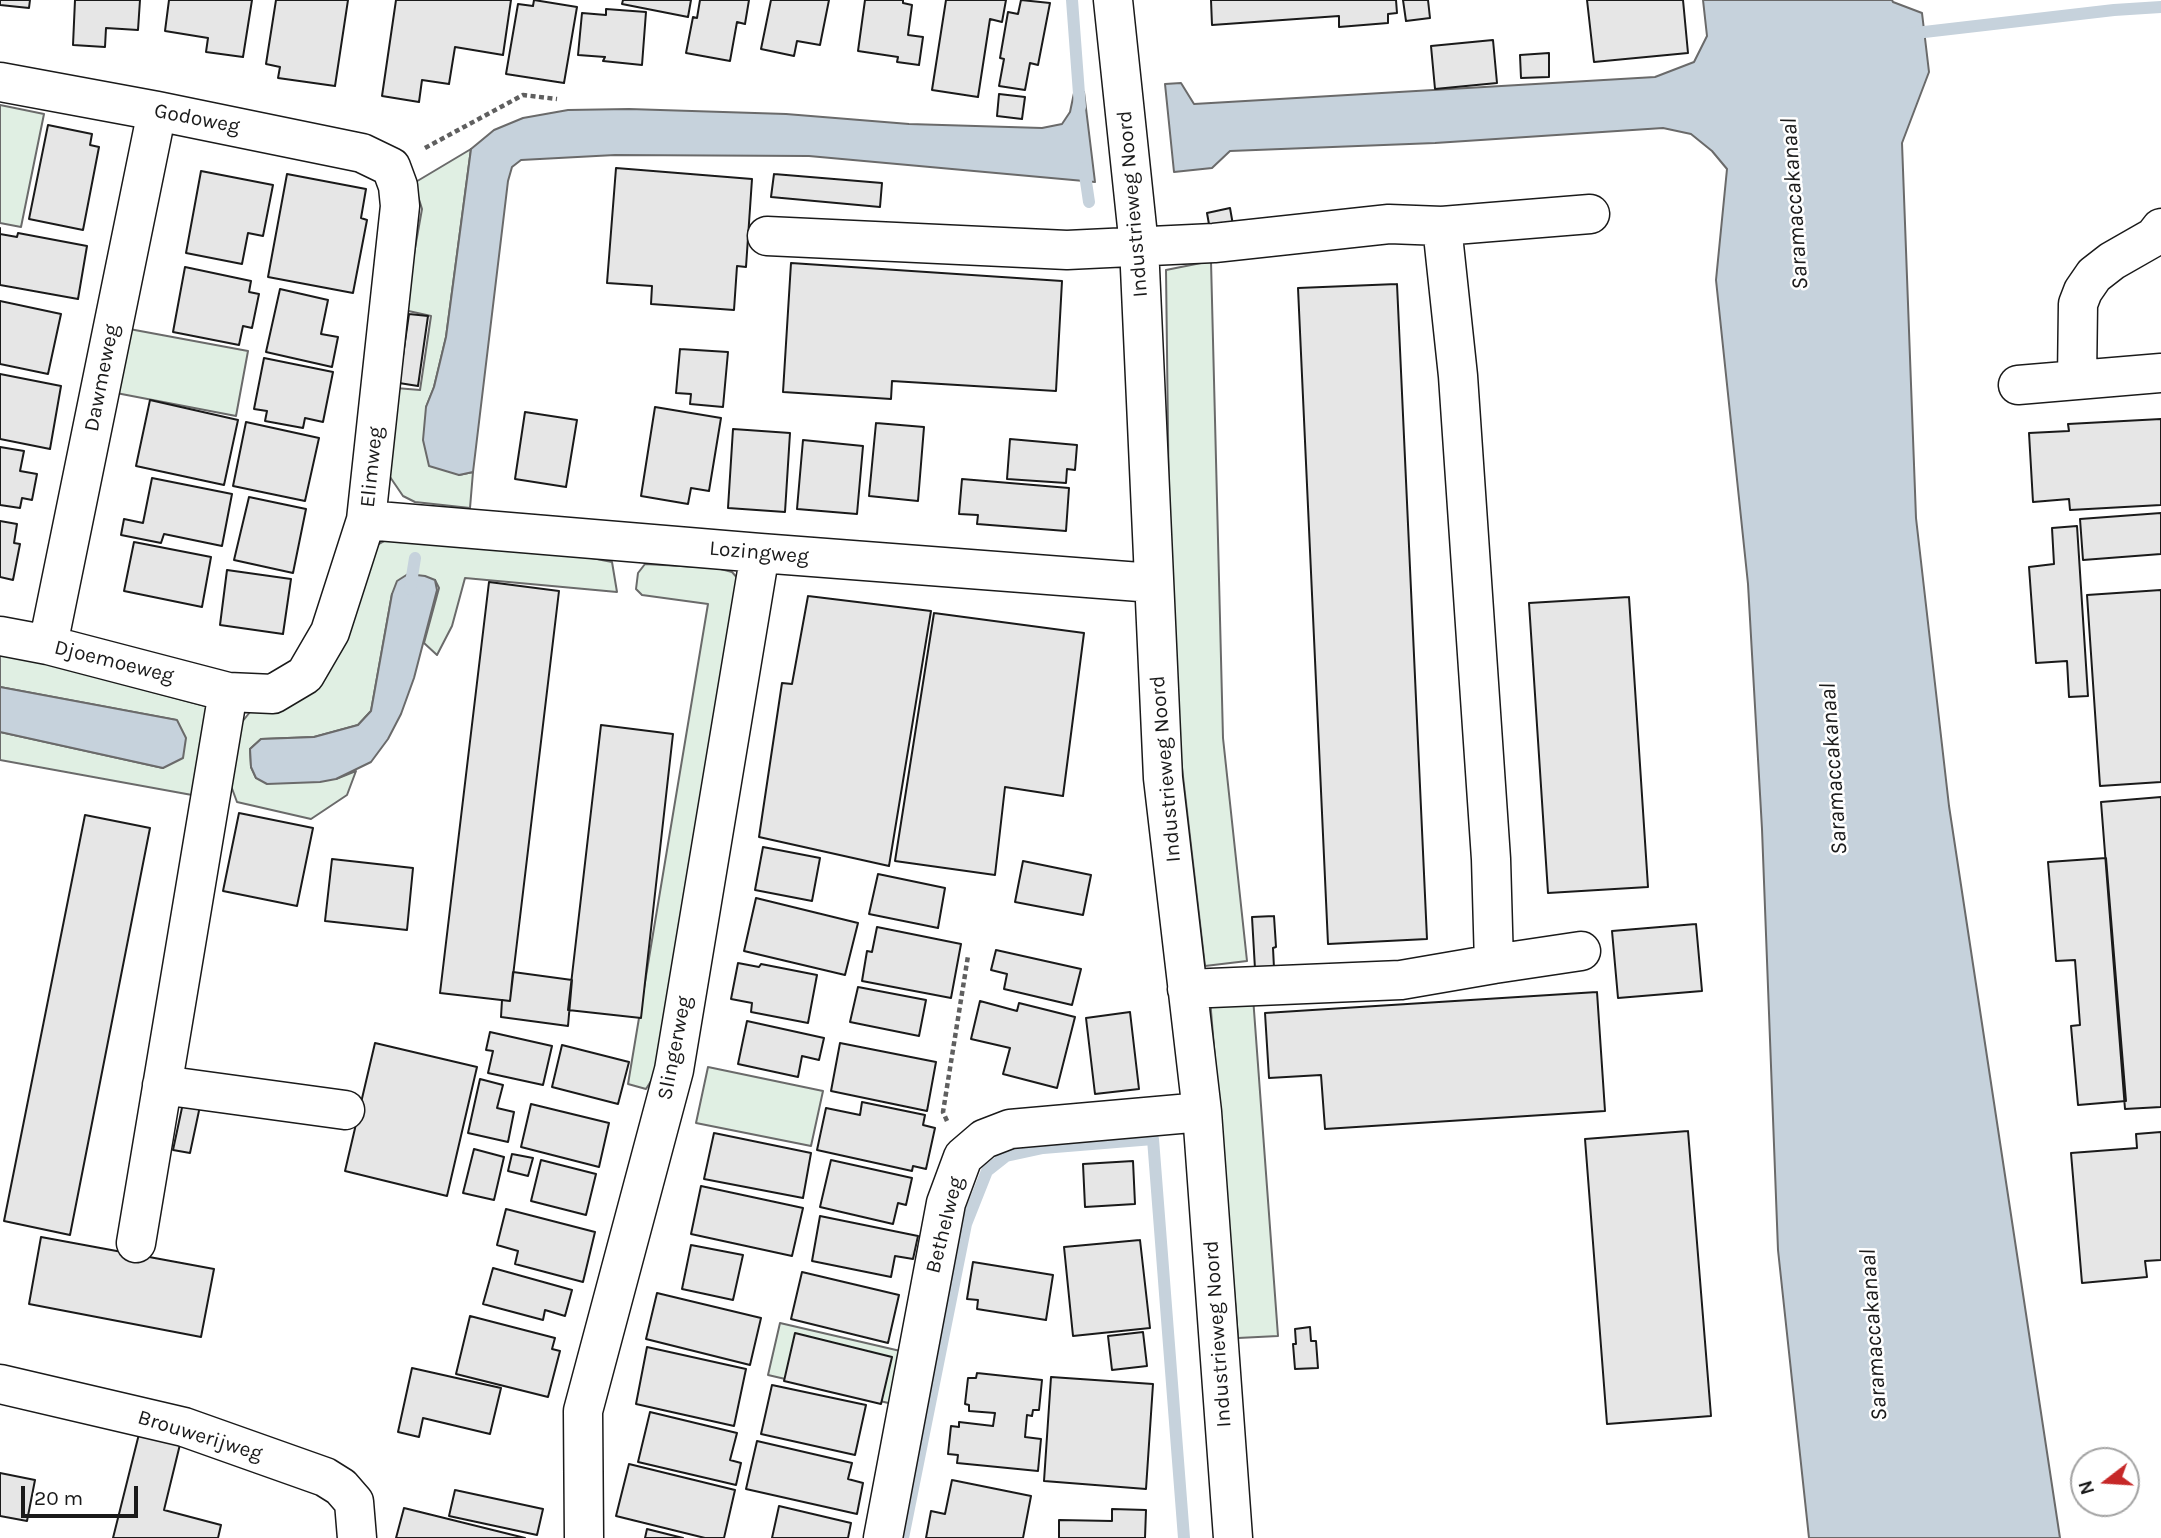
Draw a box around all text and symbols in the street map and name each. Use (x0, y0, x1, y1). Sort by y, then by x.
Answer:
street label: Godoweg (152, 98, 242, 140)
street label: Industrieweg Noord (1112, 110, 1154, 298)
water label: Saramaccakanaal (1775, 117, 1815, 291)
street label: Dawmeweg (79, 322, 125, 434)
street label: Elimweg (355, 425, 389, 509)
street label: Lozingweg (708, 536, 810, 570)
street label: Djoemoeweg (52, 635, 176, 689)
street label: Industrieweg Noord (1145, 675, 1187, 863)
water label: Saramaccakanaal (1814, 682, 1854, 856)
street label: Slingerweg (653, 994, 697, 1102)
street label: Bethelweg (921, 1174, 969, 1276)
street label: Industrieweg Noord (1199, 1240, 1237, 1428)
water label: Saramaccakanaal (1854, 1248, 1894, 1422)
street label: Brouwerijweg (135, 1405, 265, 1467)
north arrow (2070, 1447, 2140, 1517)
scale bar (24, 1472, 142, 1516)
text: N (2074, 1478, 2099, 1497)
text: 20 m (34, 1486, 83, 1510)

